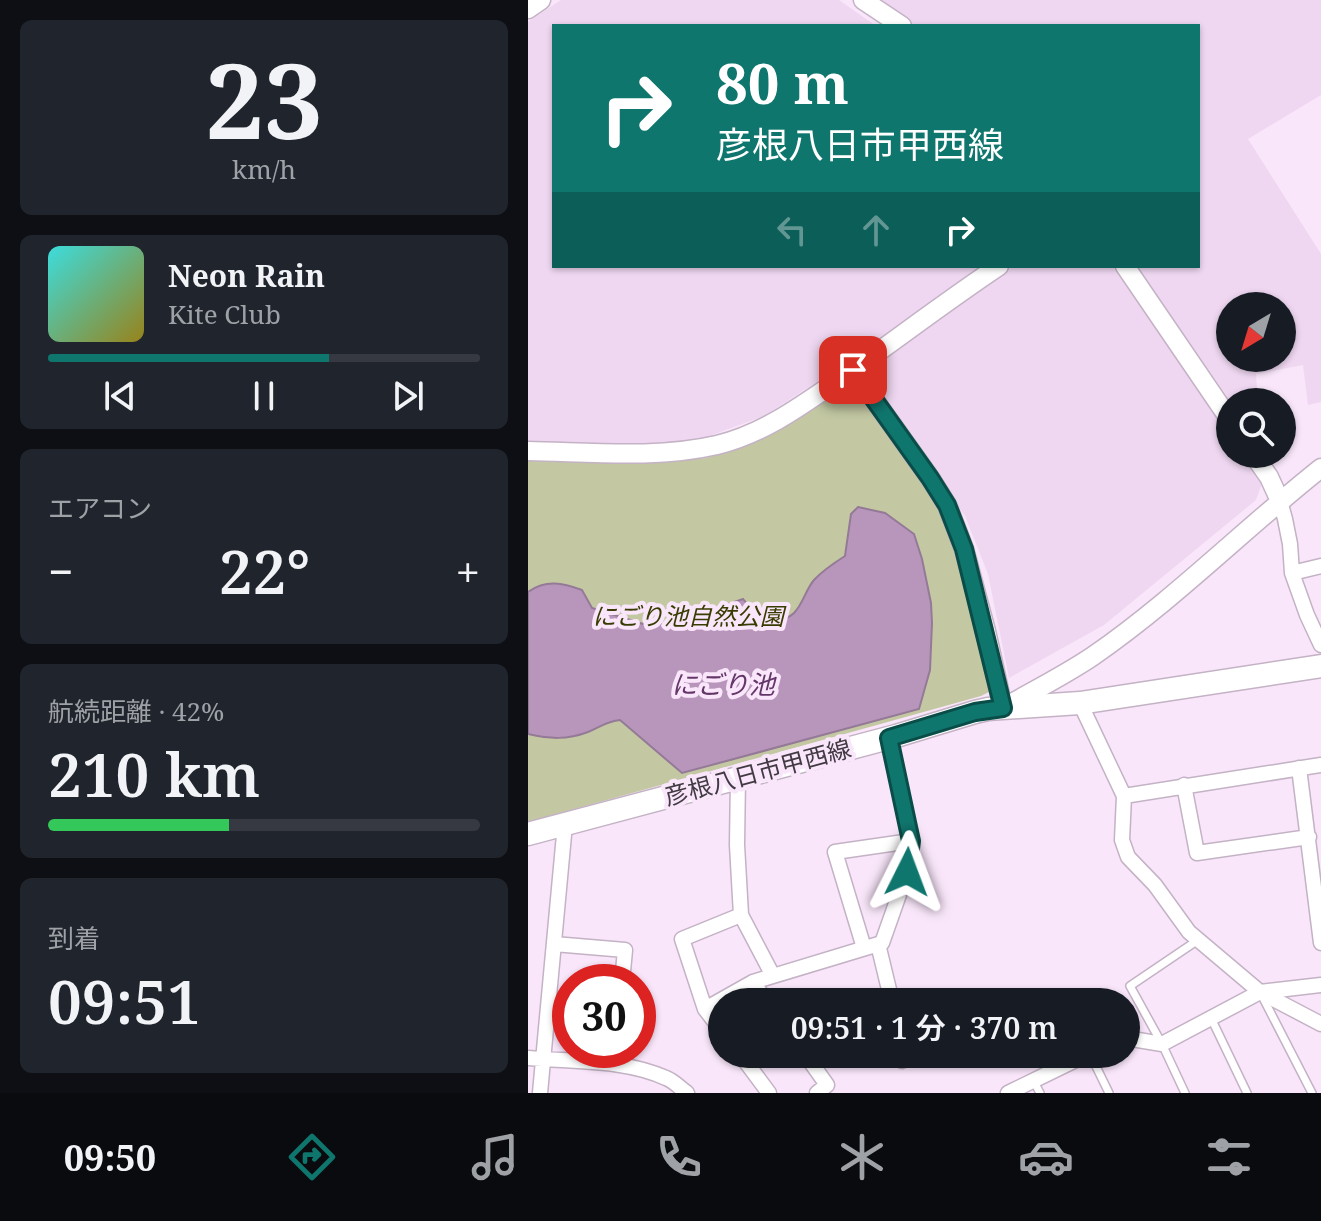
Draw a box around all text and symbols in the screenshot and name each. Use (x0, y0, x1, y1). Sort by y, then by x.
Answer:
text: 23 (205, 28, 323, 169)
text: 80 m (716, 44, 849, 120)
icon: right (584, 56, 688, 160)
text: 彦根八日市甲西線 (716, 120, 1004, 169)
text: km/h (232, 151, 296, 187)
icon: left (770, 208, 814, 252)
icon: ahead (854, 208, 898, 252)
icon: right (938, 208, 982, 252)
text: Neon Rain (168, 255, 325, 296)
north arrow (1216, 292, 1296, 372)
map controls (1216, 292, 1296, 468)
text: Kite Club (168, 296, 281, 332)
pin (819, 336, 887, 404)
icon: arrive (831, 348, 875, 392)
icon: previous (98, 374, 142, 418)
icon: pause (242, 374, 286, 418)
icon: next (386, 374, 430, 418)
button: search (1216, 388, 1296, 468)
text: エアコン (48, 490, 152, 526)
text: 22° (219, 530, 310, 612)
text: − (48, 541, 73, 601)
text: + (455, 541, 480, 601)
park label: にごり池自然公園 (592, 599, 787, 632)
water label: にごり池 (671, 666, 778, 702)
text: 航続距離 · 42% (48, 693, 224, 729)
street label: 彦根八日市甲西線 (661, 731, 855, 812)
text: 210 km (48, 733, 260, 815)
position arrow (865, 830, 949, 914)
text: 到着 (48, 920, 100, 956)
text: 09:51 (48, 960, 201, 1042)
speed limit sign: 30 (552, 964, 656, 1068)
text: 09:51 · 1 分 · 370 m (791, 1007, 1057, 1048)
icon: directions (284, 1129, 340, 1185)
icon: music (467, 1129, 523, 1185)
icon: phone (651, 1129, 707, 1185)
icon: climate (834, 1129, 890, 1185)
icon: car (1018, 1129, 1074, 1185)
icon: filters (1201, 1129, 1257, 1185)
text: 09:50 (64, 1133, 156, 1182)

